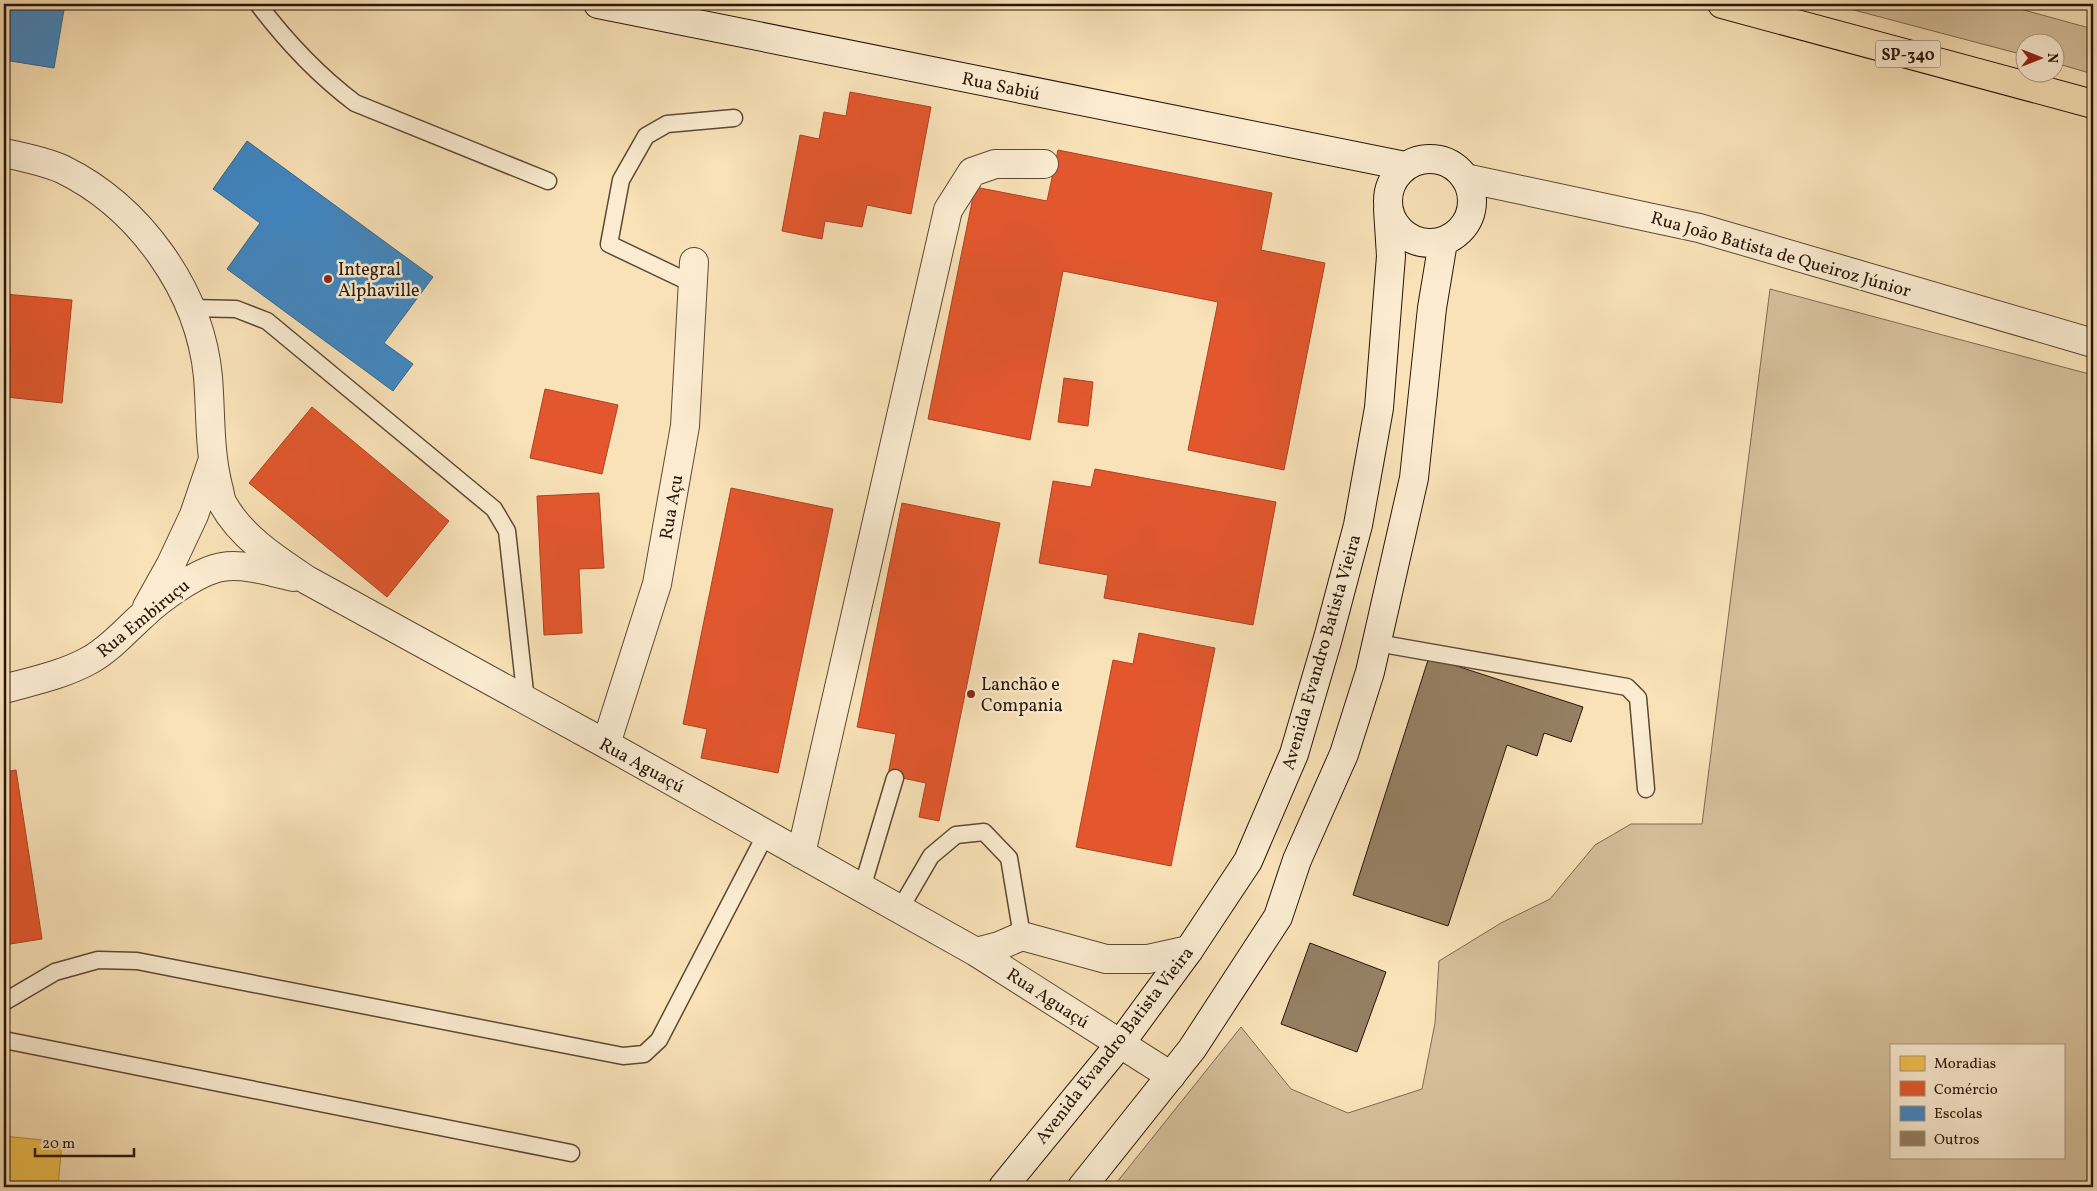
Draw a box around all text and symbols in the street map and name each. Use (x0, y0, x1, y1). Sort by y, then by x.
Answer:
north arrow (2014, 32, 2064, 82)
road number: SP-340 (1876, 41, 1940, 68)
text: N (2042, 53, 2061, 63)
street label: Rua Sabiú (959, 67, 1042, 108)
street label: Rua João Batista de Queiroz Júnior (1648, 206, 1914, 305)
place label: Integral Alphaville (338, 258, 420, 304)
marker: Integral Alphaville (322, 273, 334, 285)
street label: Rua Açu (654, 473, 690, 542)
street label: Avenida Evandro Batista Vieira (1277, 532, 1368, 773)
street label: Rua Embiruçu (92, 574, 196, 664)
place label: Lanchão e Compania (981, 673, 1063, 719)
marker: Lanchão e Compania (965, 688, 977, 700)
street label: Rua Aguaçú (594, 733, 689, 800)
street label: Avenida Evandro Batista Vieira (1030, 942, 1200, 1150)
street label: Rua Aguaçú (1001, 963, 1094, 1035)
legend (1890, 1044, 2064, 1158)
text: Moradias (1934, 1054, 1996, 1075)
text: Comércio (1934, 1080, 1998, 1101)
text: Escolas (1934, 1104, 1982, 1125)
scale bar (35, 1126, 134, 1158)
text: Outros (1934, 1130, 1979, 1151)
text: 20 m (42, 1134, 75, 1155)

